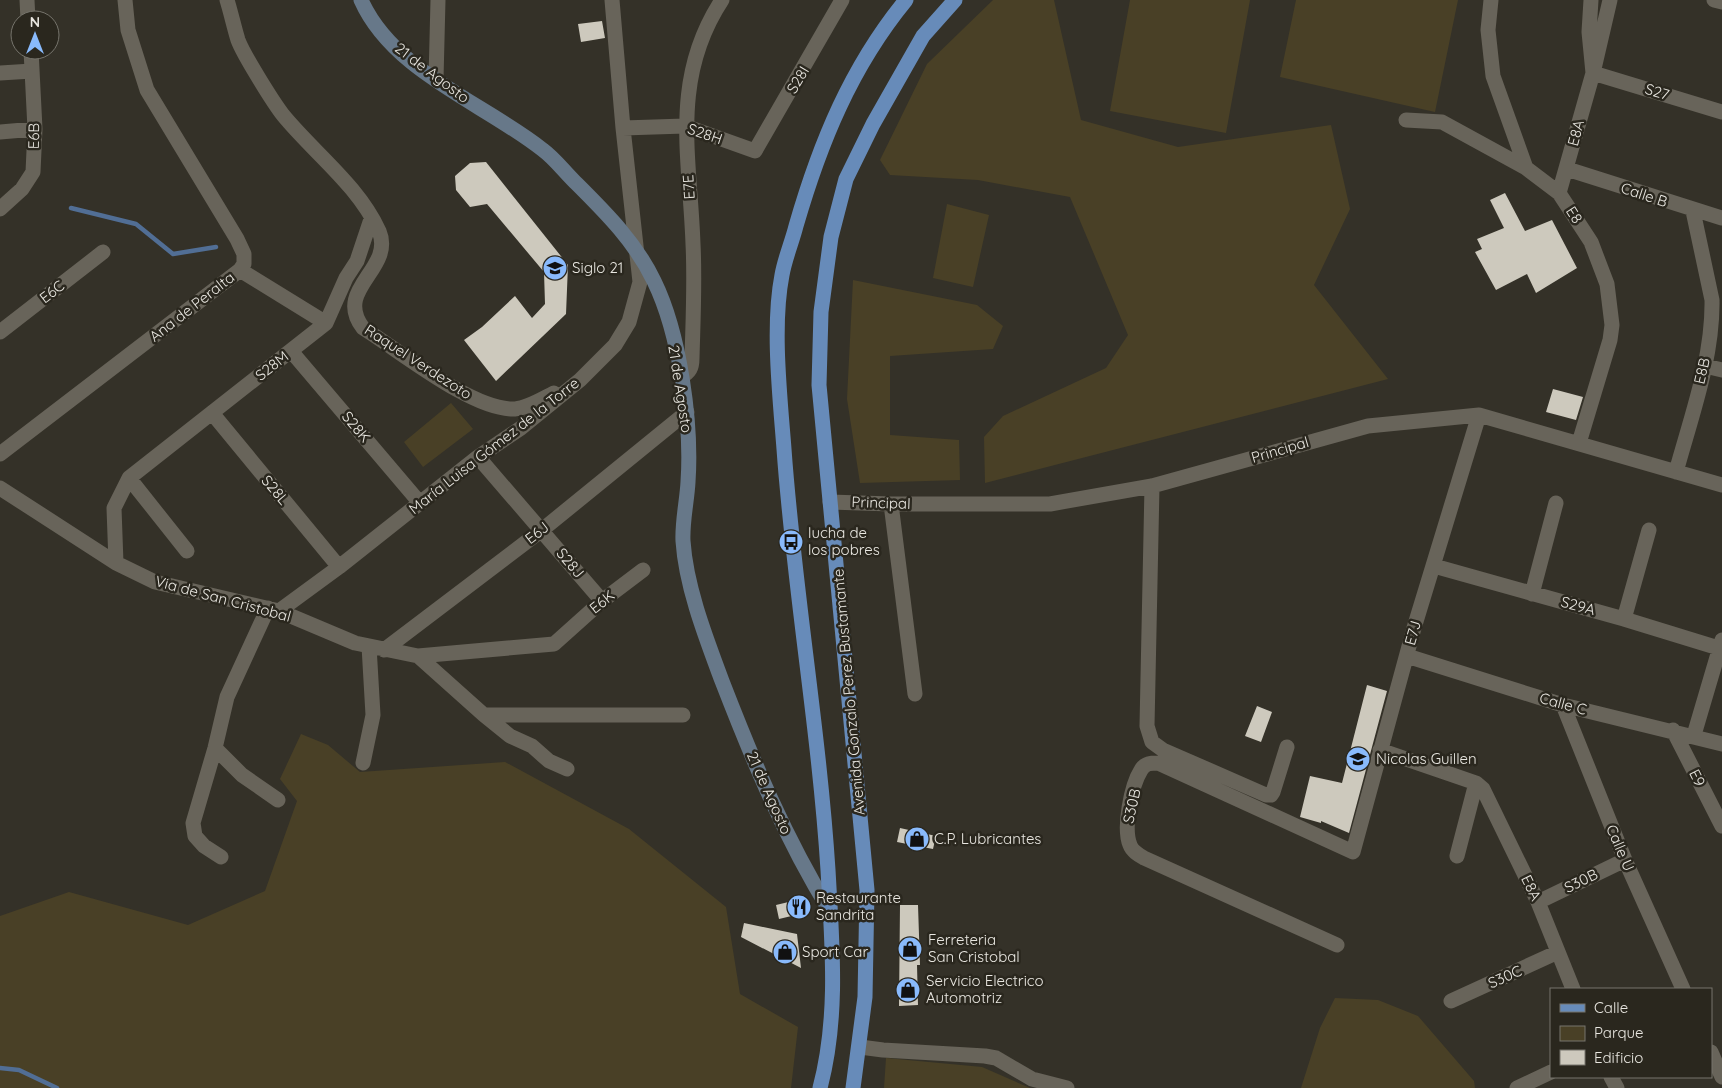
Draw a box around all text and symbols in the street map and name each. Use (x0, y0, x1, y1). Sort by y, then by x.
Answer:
north arrow (10, 10, 60, 60)
text: N (30, 13, 40, 31)
street label: 21 de Agosto (391, 38, 473, 107)
street label: S28I (782, 63, 813, 97)
street label: S27 (1643, 79, 1672, 104)
street label: E8A (1563, 117, 1588, 148)
street label: S28H (685, 119, 725, 148)
street label: E6B (24, 122, 43, 149)
street label: E7E (678, 174, 699, 200)
street label: Calle B (1618, 178, 1670, 211)
street label: E8 (1562, 203, 1587, 227)
school or university icon: Siglo 21 (542, 255, 568, 281)
place label: Siglo 21 (572, 258, 623, 277)
street label: Ana de Peralta (145, 267, 238, 346)
street label: E6C (35, 276, 68, 307)
street label: Raquel Verdezoto (361, 320, 476, 403)
street label: 21 de Agosto (664, 344, 697, 434)
street label: S28M (251, 347, 292, 385)
street label: E8B (1689, 356, 1714, 386)
street label: María Luisa Gómez de la Torre (405, 373, 583, 518)
street label: S28K (338, 407, 375, 446)
street label: Principal (1249, 432, 1311, 467)
street label: S28L (258, 471, 293, 508)
street label: Principal (851, 492, 911, 513)
street label: E6J (521, 517, 552, 548)
place label: lucha de los pobres (808, 523, 880, 559)
bus stop icon: lucha de los pobres (778, 529, 804, 555)
street label: S28J (552, 544, 588, 582)
street label: Avenida Gonzalo Perez Bustamante (828, 568, 869, 816)
street label: Via de San Cristobal (153, 571, 293, 626)
street label: E6K (585, 586, 618, 617)
street label: S29A (1559, 592, 1598, 619)
street label: E7J (1400, 618, 1425, 647)
street label: Calle C (1537, 688, 1589, 719)
school or university icon: Nicolas Guillen (1345, 746, 1371, 772)
street label: 21 de Agosto (743, 748, 796, 837)
place label: Nicolas Guillen (1376, 749, 1477, 768)
street label: E9 (1685, 766, 1710, 790)
street label: S30B (1118, 786, 1145, 825)
street label: Calle U (1602, 822, 1639, 874)
shop icon: C.P. Lubricantes (904, 826, 930, 852)
place label: C.P. Lubricantes (934, 829, 1041, 848)
street label: S30B (1561, 864, 1601, 897)
street label: E8A (1517, 872, 1546, 904)
place label: Restaurante Sandrita (816, 888, 901, 924)
restaurant icon: Restaurante Sandrita (786, 894, 812, 920)
place label: Ferreteria San Cristobal (928, 930, 1020, 966)
shop icon: Ferreteria San Cristobal (897, 936, 923, 962)
shop icon: Sport Car (772, 939, 798, 965)
place label: Sport Car (802, 942, 868, 961)
street label: S30C (1485, 961, 1525, 992)
place label: Servicio Electrico Automotriz (926, 971, 1044, 1007)
shop icon: Servicio Electrico Automotriz (895, 977, 921, 1003)
legend (1550, 988, 1712, 1078)
text: Calle (1594, 998, 1628, 1017)
text: Parque (1594, 1023, 1644, 1042)
text: Edificio (1594, 1048, 1643, 1067)

